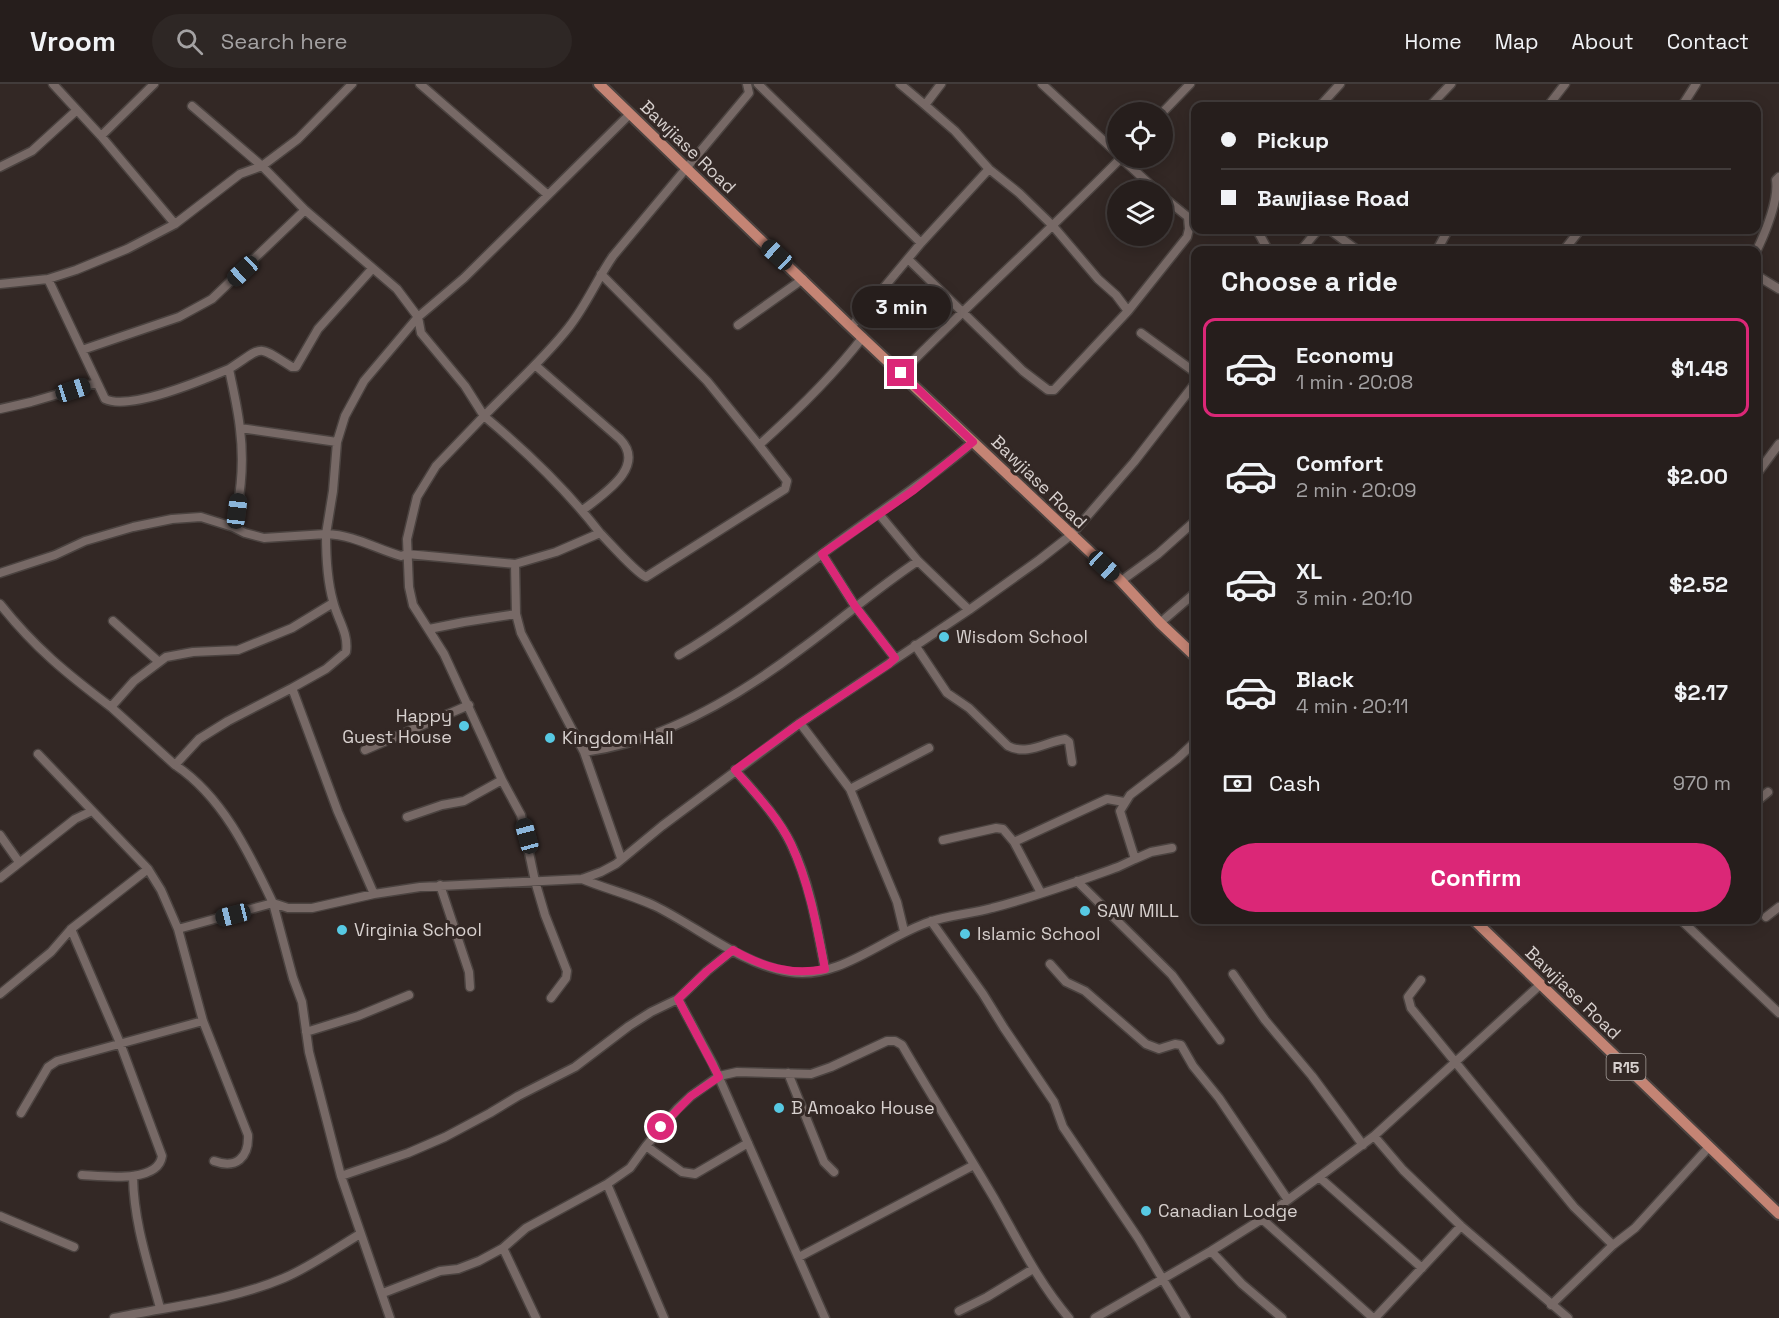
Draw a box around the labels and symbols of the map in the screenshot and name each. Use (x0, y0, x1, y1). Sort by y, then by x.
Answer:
street label: Bawjiase Road (636, 95, 741, 198)
car (758, 236, 796, 274)
car (224, 252, 262, 290)
callout: 3 min (852, 286, 950, 328)
route end (887, 359, 914, 386)
car (53, 376, 93, 404)
street label: Bawjiase Road (987, 430, 1092, 533)
car (226, 492, 248, 530)
car (1085, 547, 1123, 585)
place label: Wisdom School (956, 625, 1088, 648)
marker: Wisdom School (937, 630, 951, 644)
place label: Happy Guest House (342, 704, 452, 748)
marker: Happy Guest House (457, 719, 471, 733)
place label: Kingdom Hall (562, 726, 674, 749)
marker: Kingdom Hall (543, 731, 557, 745)
car (514, 816, 540, 856)
place label: SAW MILL (1097, 899, 1179, 922)
car (213, 902, 253, 928)
marker: SAW MILL (1078, 904, 1092, 918)
place label: Virginia School (354, 918, 482, 941)
place label: Islamic School (977, 922, 1100, 945)
marker: Virginia School (335, 923, 349, 937)
marker: Islamic School (958, 927, 972, 941)
street label: Bawjiase Road (1521, 941, 1626, 1044)
road number: R15 (1606, 1054, 1646, 1080)
place label: B Amoako House (791, 1096, 935, 1119)
marker: B Amoako House (772, 1101, 786, 1115)
route start (647, 1113, 674, 1140)
place label: Canadian Lodge (1158, 1199, 1298, 1222)
marker: Canadian Lodge (1139, 1204, 1153, 1218)

